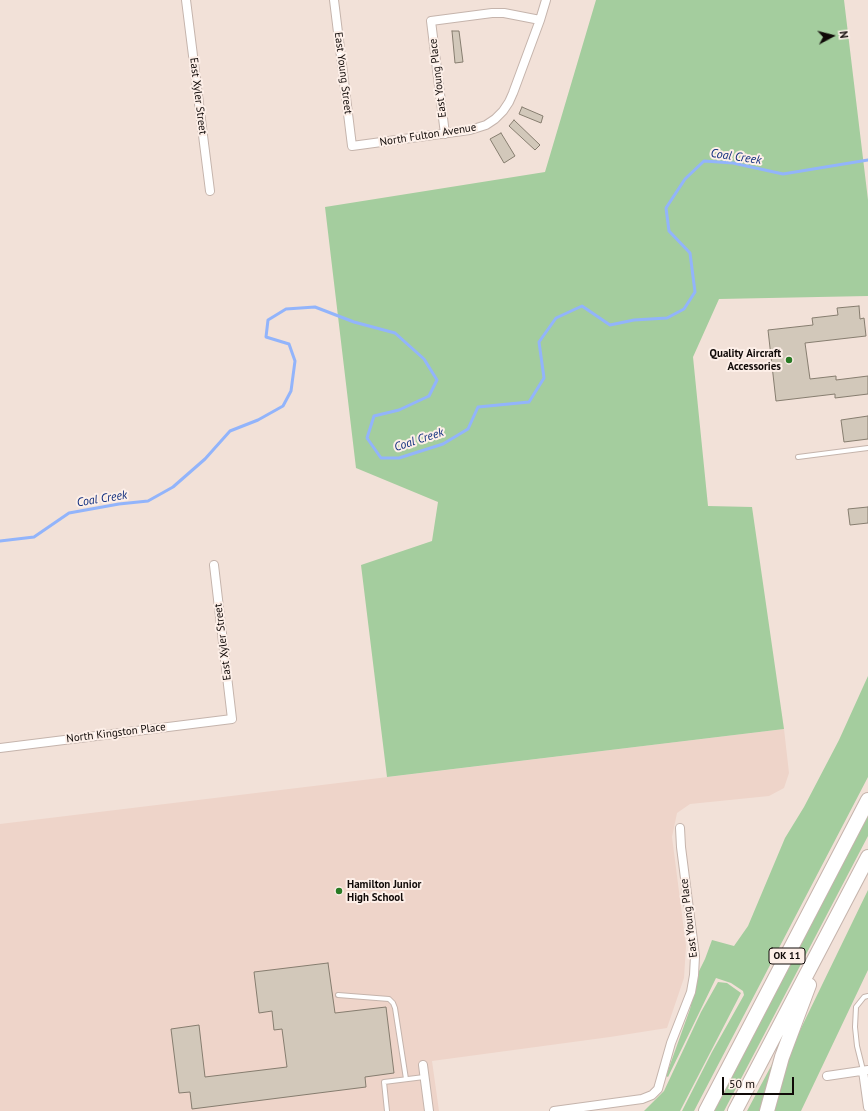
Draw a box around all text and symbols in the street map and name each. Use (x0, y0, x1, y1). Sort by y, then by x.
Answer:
north arrow (812, 16, 852, 56)
text: N (837, 30, 851, 39)
street label: East Young Street (331, 31, 355, 115)
street label: East Young Place (427, 38, 449, 118)
street label: East Xyler Street (187, 57, 209, 135)
street label: North Fulton Avenue (379, 121, 477, 149)
water label: Coal Creek (710, 146, 762, 168)
place label: Quality Aircraft Accessories (710, 347, 781, 373)
marker: Quality Aircraft Accessories (784, 355, 794, 365)
water label: Coal Creek (393, 425, 445, 455)
water label: Coal Creek (76, 488, 128, 510)
street label: East Xyler Street (212, 603, 234, 681)
street label: North Kingston Place (66, 720, 166, 746)
place label: Hamilton Junior High School (347, 878, 421, 904)
street label: East Young Place (678, 878, 700, 958)
marker: Hamilton Junior High School (334, 886, 344, 896)
road number: OK 11 (769, 948, 805, 964)
scale bar (724, 1069, 796, 1095)
text: 50 m (729, 1076, 755, 1091)

